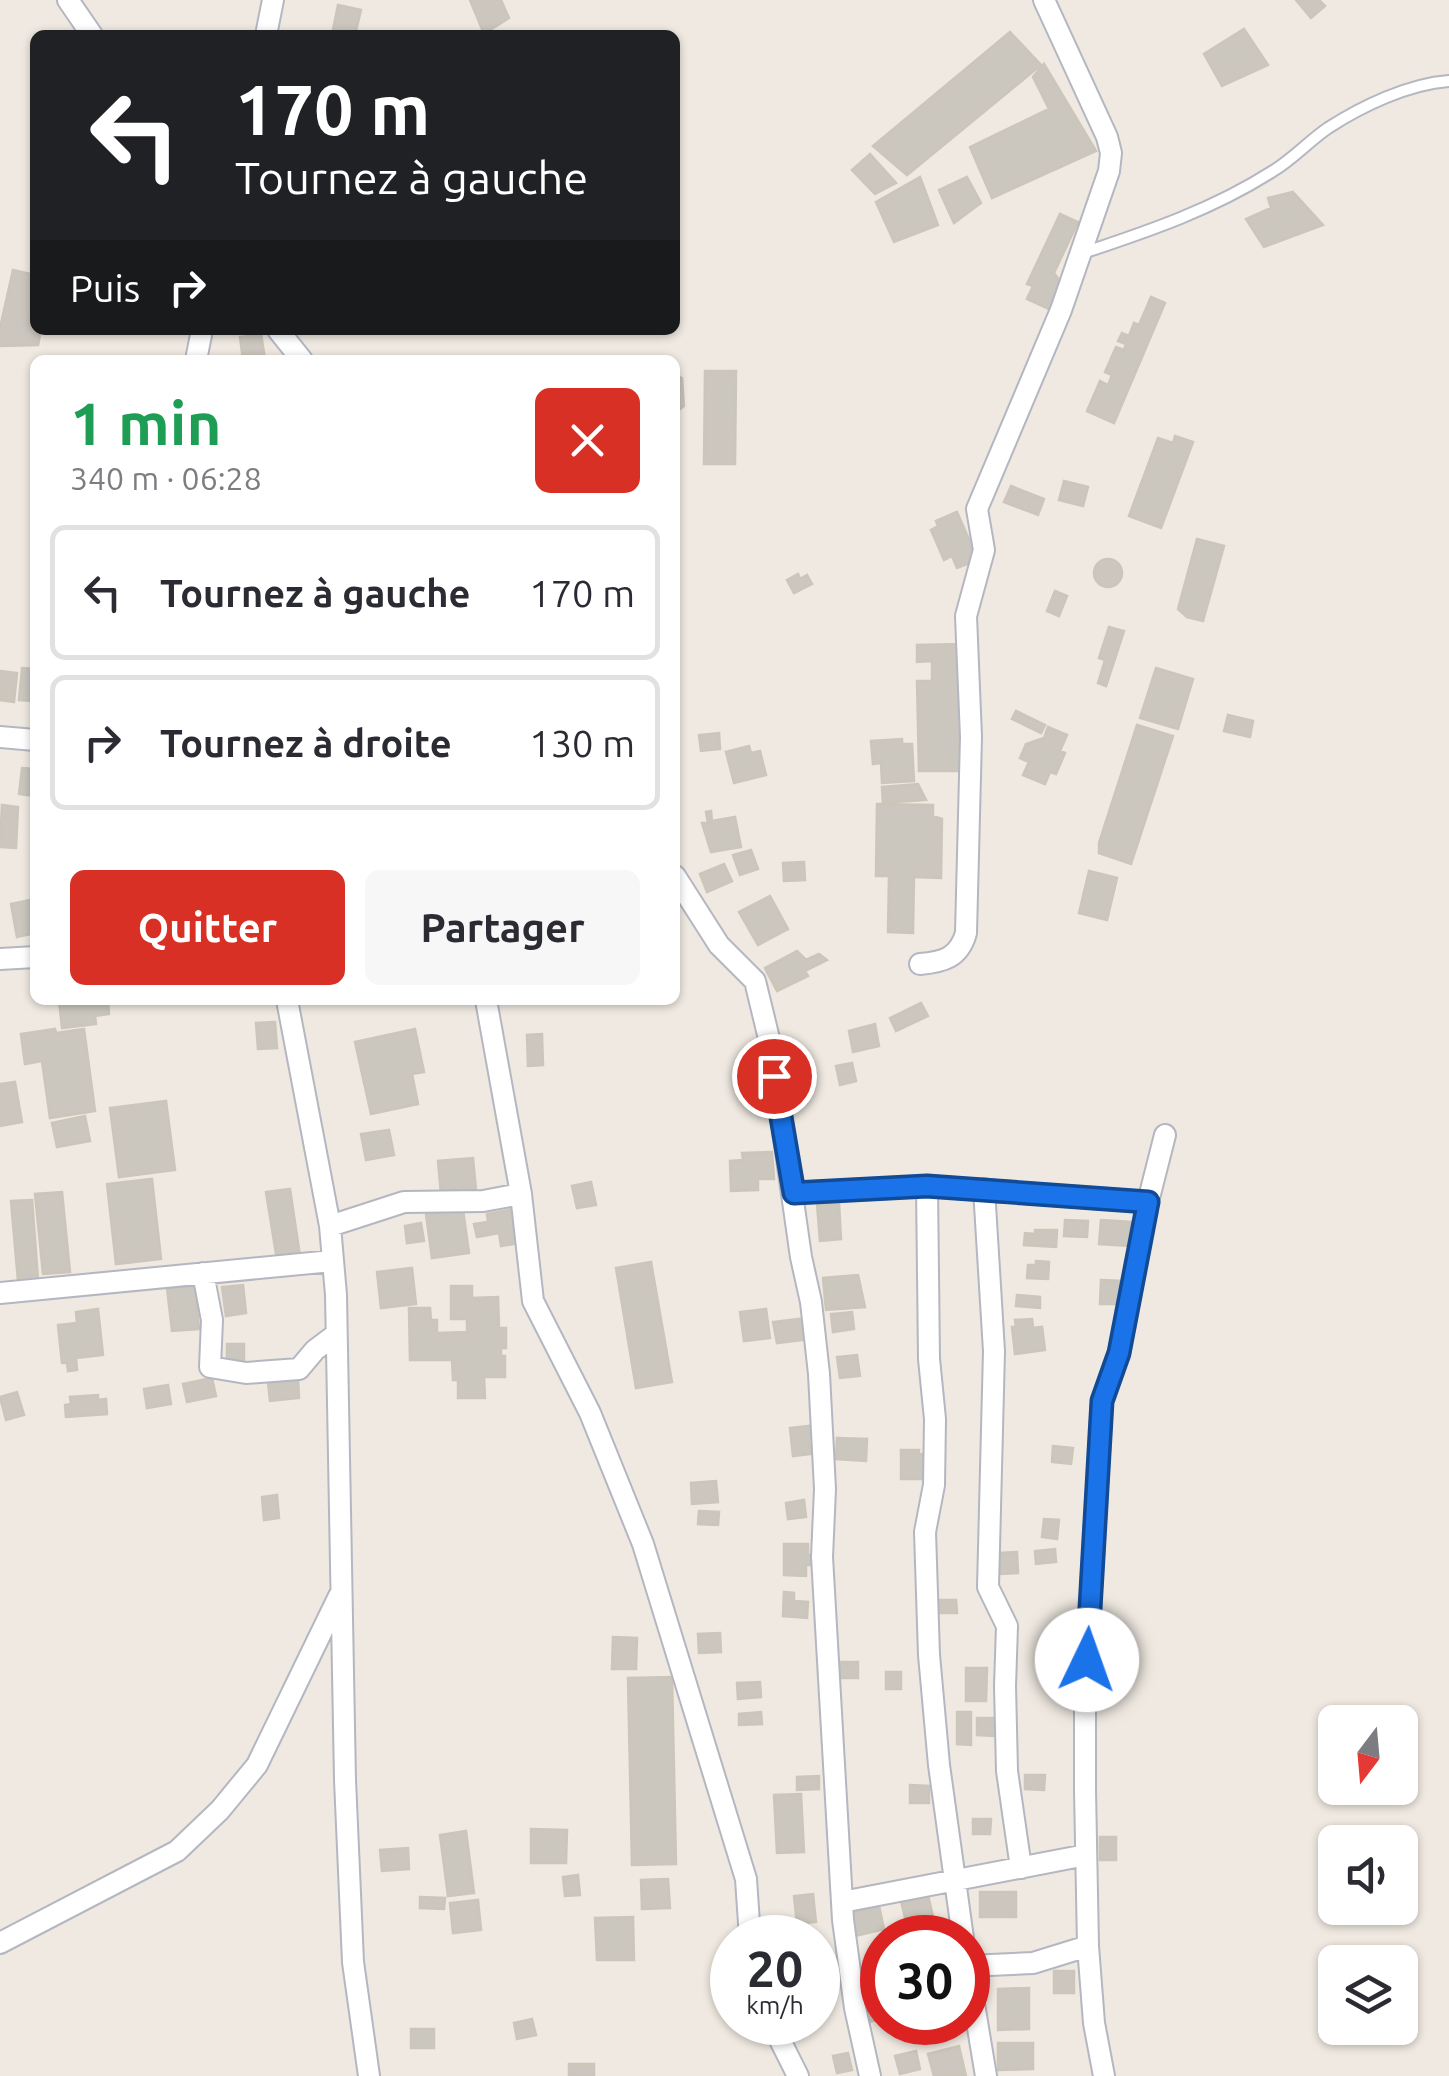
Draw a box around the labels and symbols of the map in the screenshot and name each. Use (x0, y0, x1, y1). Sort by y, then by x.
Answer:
pin (732, 1034, 817, 1119)
position arrow (1035, 1608, 1139, 1712)
north arrow (1318, 1705, 1418, 1805)
speed limit sign: 30 (860, 1915, 990, 2045)

